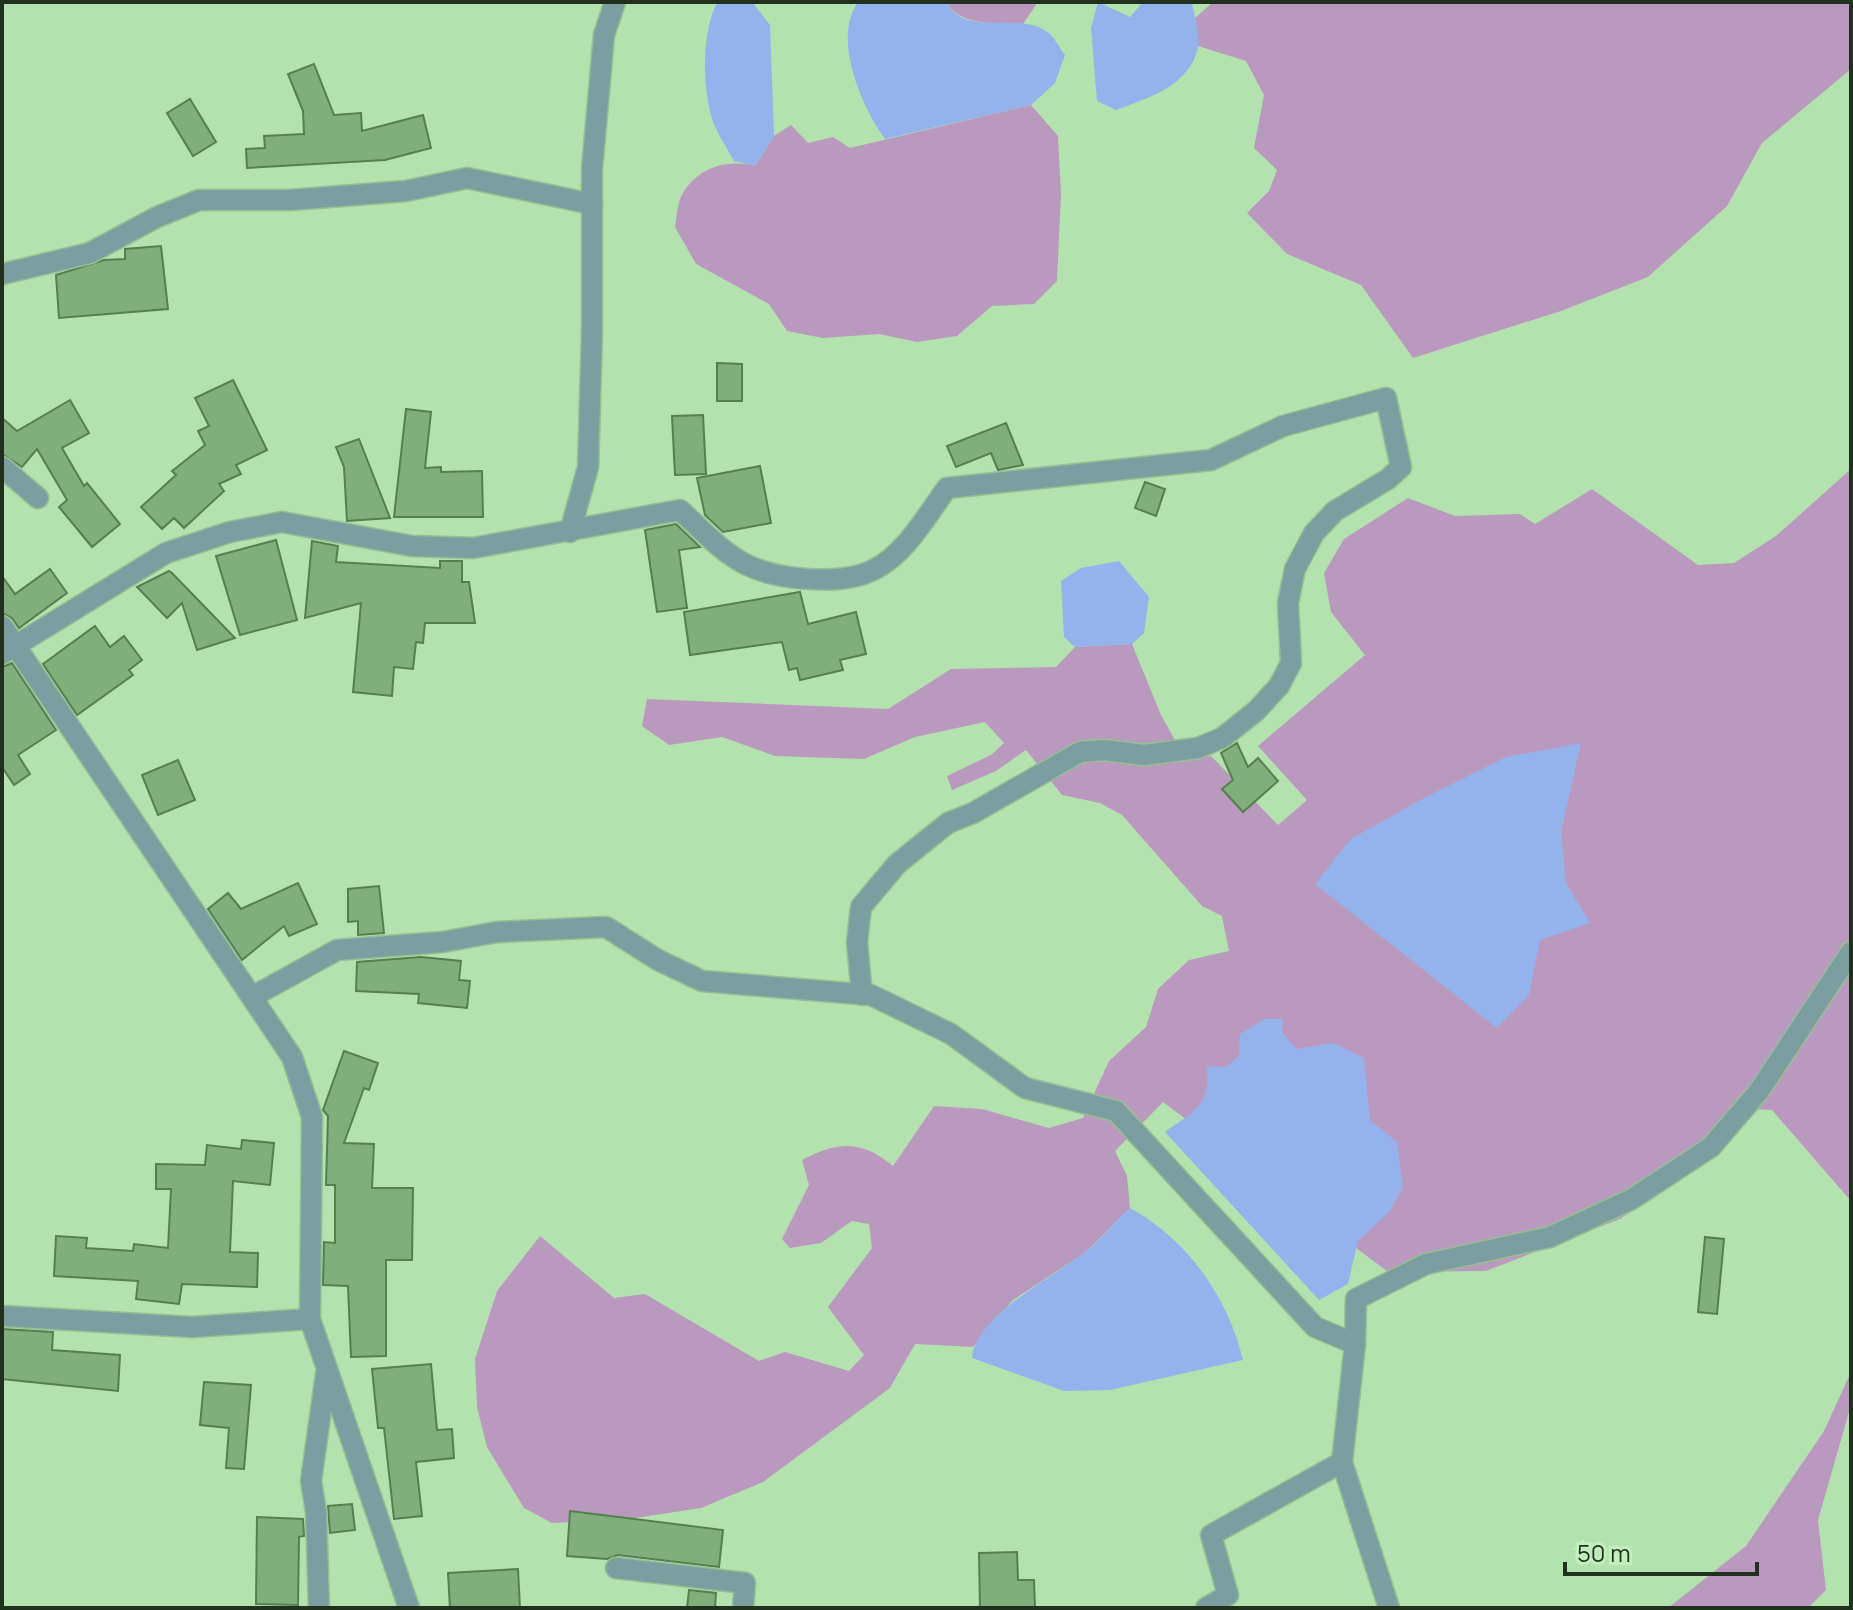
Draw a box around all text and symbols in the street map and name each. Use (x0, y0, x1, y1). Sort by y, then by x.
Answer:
scale bar (1565, 1526, 1757, 1576)
text: 50 m (1577, 1536, 1631, 1569)

